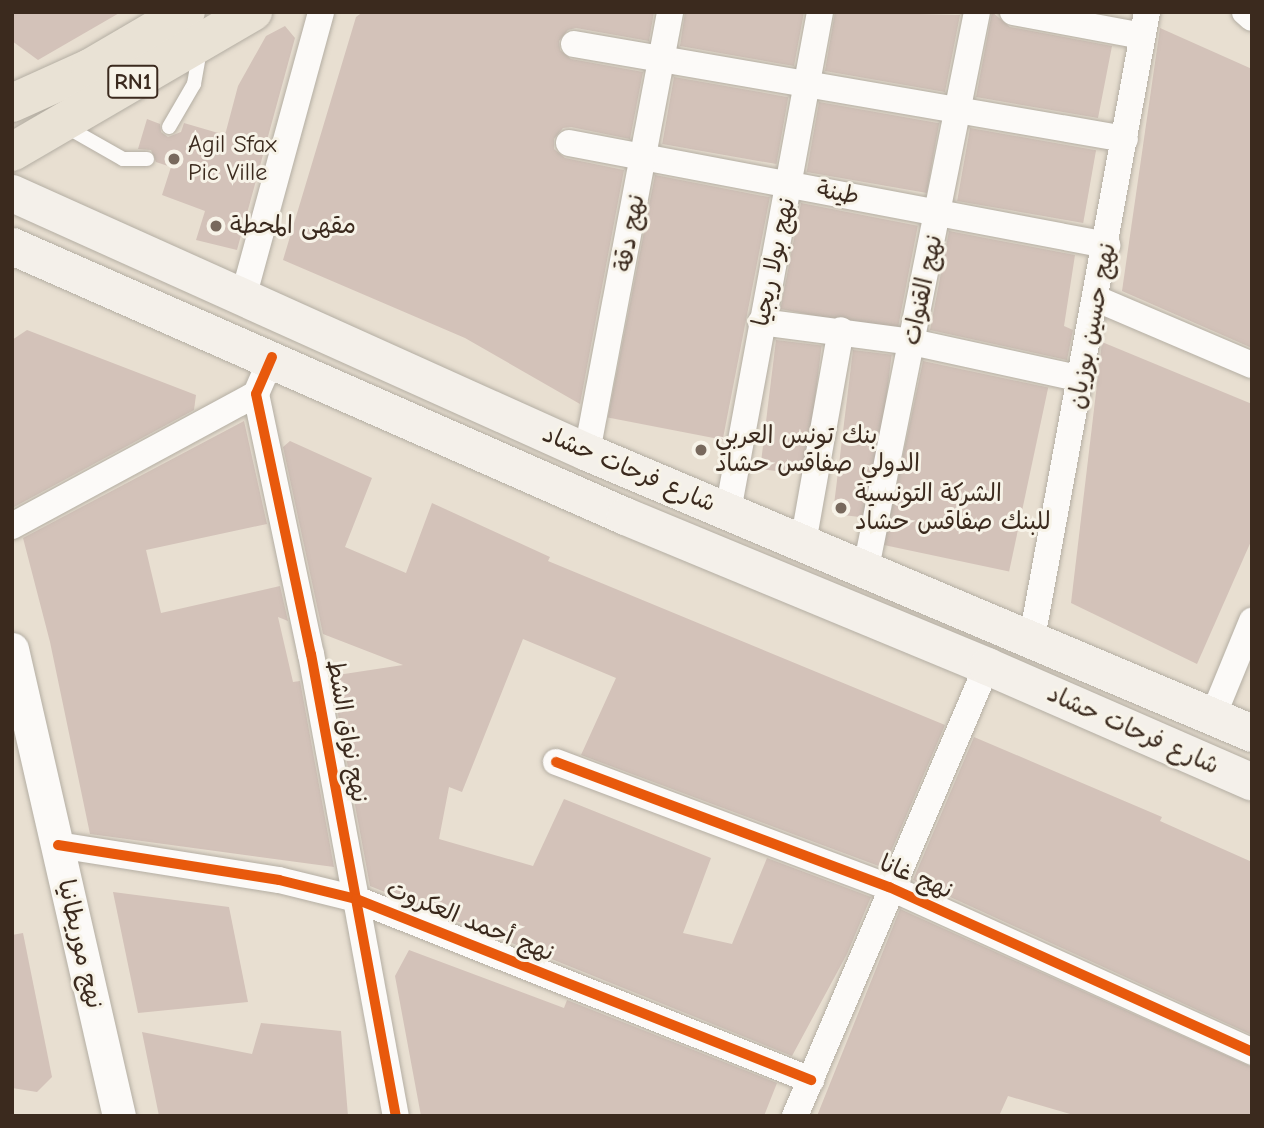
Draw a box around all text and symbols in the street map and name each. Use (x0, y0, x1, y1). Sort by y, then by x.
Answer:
road number: RN1 (107, 62, 159, 102)
place label: Agil Sfax Pic Ville (188, 131, 277, 187)
marker: Agil Sfax Pic Ville (166, 151, 182, 167)
street label: طينة (814, 175, 862, 211)
street label: نهج دقة (609, 192, 651, 274)
street label: نهج بولا ريجيا (746, 195, 802, 329)
place label: مقهى المحطة (230, 212, 356, 240)
marker: مقهى المحطة (208, 218, 224, 234)
street label: نهج القنوات (897, 232, 949, 348)
street label: نهج حسين بوزيان (1062, 241, 1122, 411)
street label: شارع فرحات حشاد (538, 420, 720, 518)
place label: بنك تونس العربي الدولي صفاقس حشاد (715, 422, 920, 478)
marker: بنك تونس العربي الدولي صفاقس حشاد (693, 442, 709, 458)
place label: الشركة التونسية للبنك صفاقس حشاد (855, 480, 1051, 536)
marker: الشركة التونسية للبنك صفاقس حشاد (833, 500, 849, 516)
street label: نهج نواق الشط (320, 657, 374, 805)
street label: شارع فرحات حشاد (1043, 679, 1223, 781)
street label: نهج غانا (875, 849, 957, 905)
street label: نهج أحمد العكروت (382, 874, 558, 968)
street label: نهج موريطانيا (51, 877, 109, 1011)

